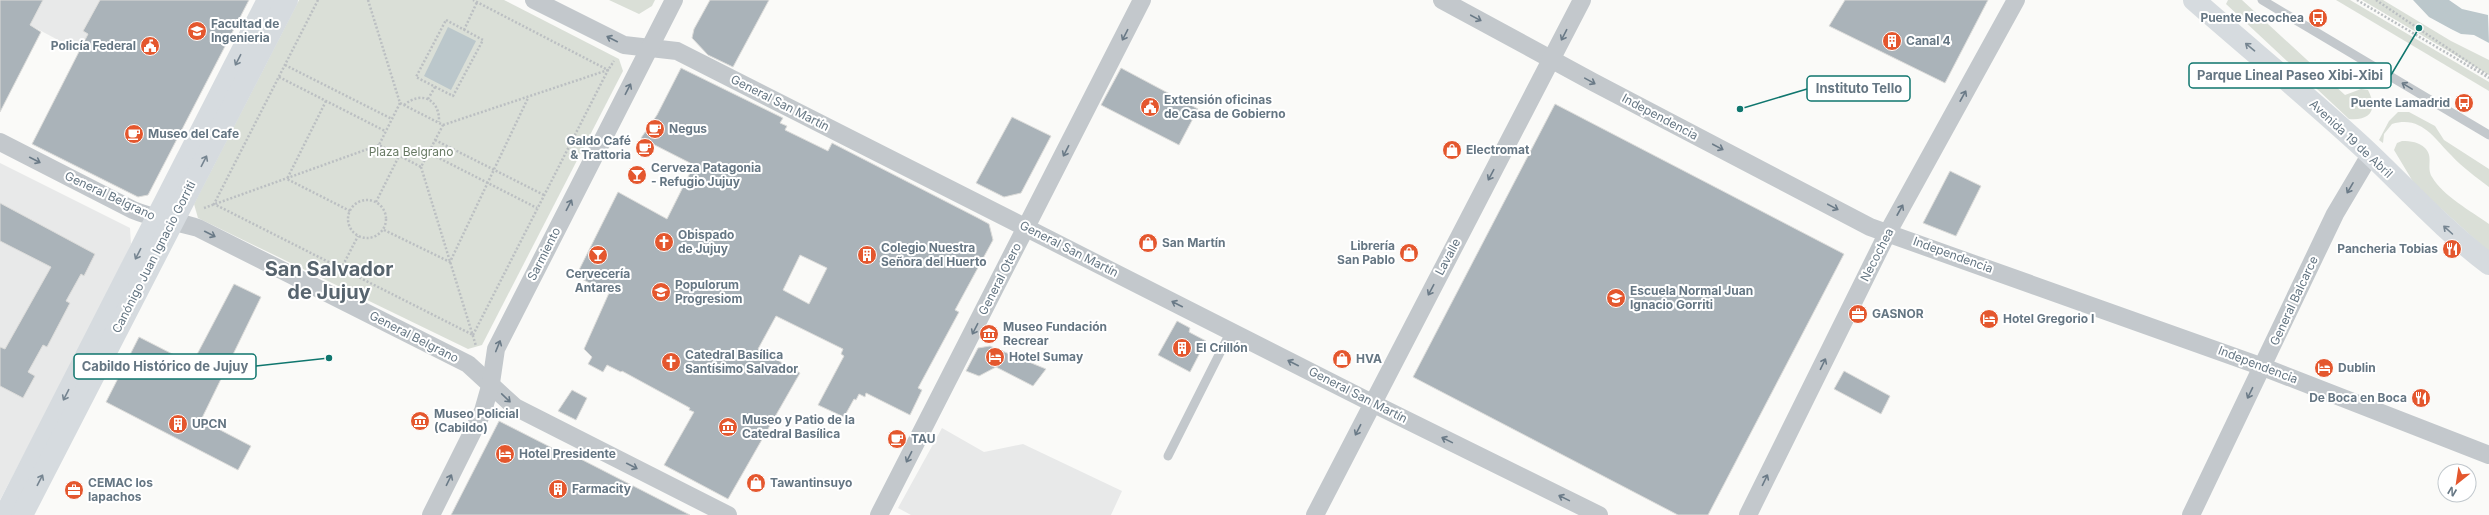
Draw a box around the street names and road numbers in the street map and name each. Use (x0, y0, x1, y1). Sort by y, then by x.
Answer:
street label: General San Martín (728, 71, 832, 134)
street label: Independencia (1620, 90, 1701, 143)
street label: Avenida 19 de Abril (2307, 96, 2396, 181)
street label: General Belgrano (63, 168, 158, 223)
street label: Canónigo Juan Ignacio Gorriti (109, 178, 199, 335)
street label: General San Martín (1017, 217, 1121, 280)
street label: Sarmiento (524, 225, 563, 283)
street label: Necochea (1857, 226, 1896, 284)
street label: Independencia (1911, 233, 1995, 276)
street label: Lavalle (1432, 236, 1463, 278)
street label: General Otero (975, 240, 1024, 317)
street label: General Balcarce (2266, 254, 2321, 348)
street label: General Belgrano (367, 308, 461, 366)
street label: Independencia (2216, 342, 2300, 387)
street label: General San Martín (1306, 363, 1410, 426)

